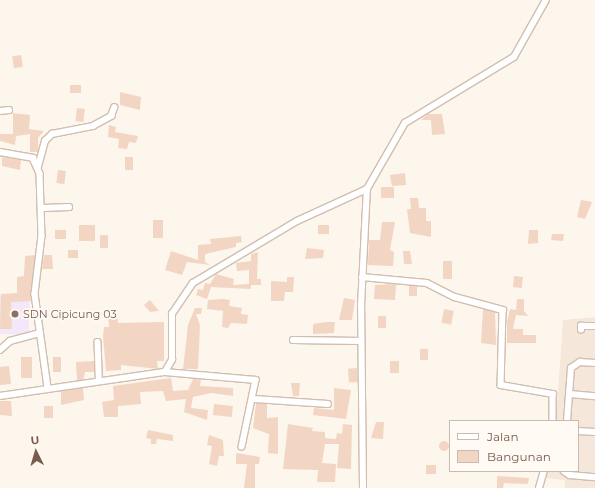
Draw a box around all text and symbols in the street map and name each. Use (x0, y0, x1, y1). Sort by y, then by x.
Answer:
place label: SDN Cipicung 03 (23, 307, 117, 321)
marker: SDN Cipicung 03 (10, 309, 20, 319)
legend (449, 420, 579, 472)
text: Jalan (487, 429, 519, 444)
north arrow (16, 432, 56, 472)
text: U (30, 433, 40, 447)
text: Bangunan (487, 449, 551, 464)

